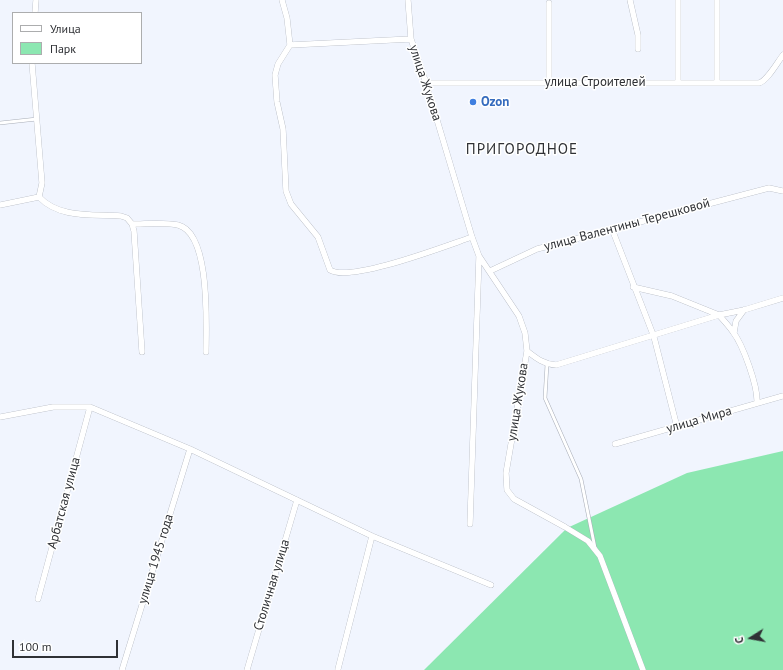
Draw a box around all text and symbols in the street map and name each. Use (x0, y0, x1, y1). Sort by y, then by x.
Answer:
legend (12, 12, 142, 64)
text: Улица (50, 21, 81, 36)
text: Парк (50, 41, 76, 56)
street label: улица Жукова (405, 43, 445, 123)
street label: улица Строителей (545, 74, 645, 90)
place label: Ozon (481, 94, 509, 110)
marker: Ozon (468, 97, 478, 107)
district label: ПРИГОРОДНОЕ (466, 141, 578, 159)
street label: улица Валентины Терешковой (542, 195, 712, 255)
street label: улица Жукова (504, 362, 532, 442)
street label: улица Мира (664, 403, 734, 437)
street label: Арбатская улица (44, 455, 84, 551)
street label: улица 1945 года (135, 512, 177, 606)
street label: Столичная улица (251, 537, 293, 633)
north arrow (731, 618, 771, 658)
scale bar (14, 632, 120, 658)
text: С (732, 636, 747, 645)
text: 100 m (19, 639, 52, 654)

